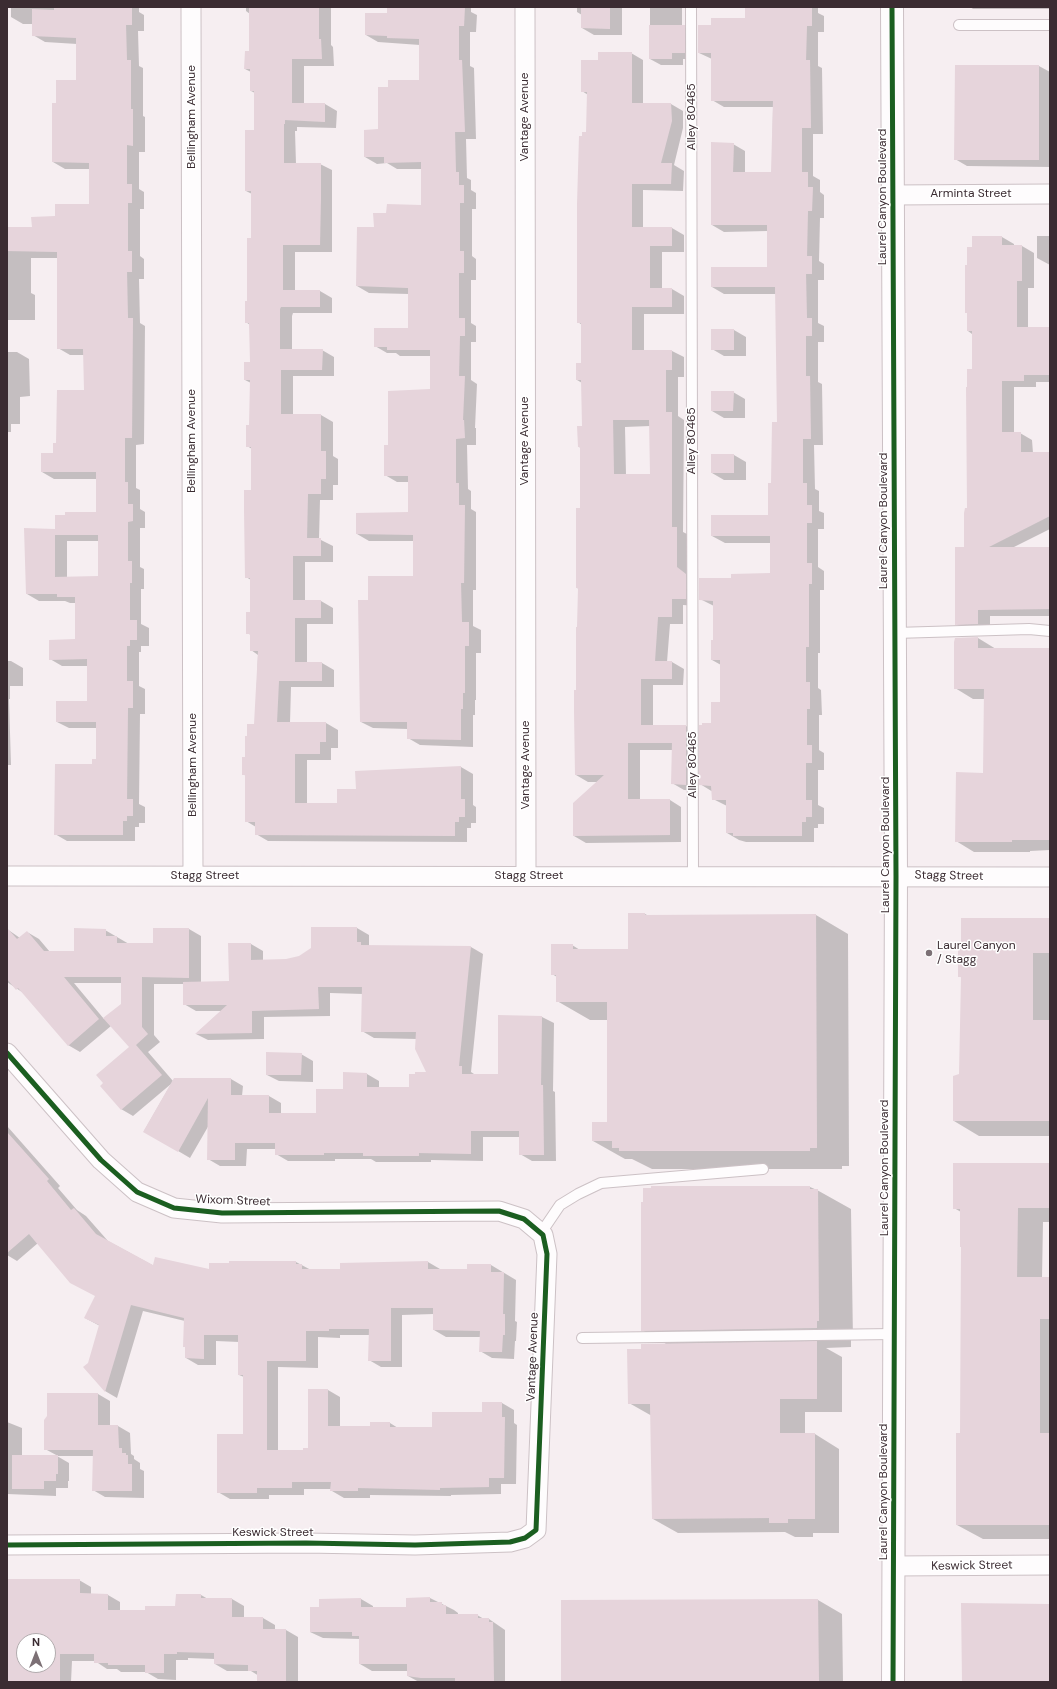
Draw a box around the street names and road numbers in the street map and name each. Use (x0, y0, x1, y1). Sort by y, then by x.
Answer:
street label: Bellingham Avenue (185, 65, 199, 169)
street label: Vantage Avenue (518, 72, 532, 162)
street label: Alley 80465 (685, 83, 699, 151)
street label: Laurel Canyon Boulevard (876, 129, 890, 265)
street label: Arminta Street (930, 187, 1012, 201)
street label: Bellingham Avenue (185, 389, 199, 493)
street label: Vantage Avenue (518, 396, 532, 486)
street label: Alley 80465 (685, 407, 699, 475)
street label: Laurel Canyon Boulevard (877, 453, 891, 589)
street label: Bellingham Avenue (186, 713, 200, 817)
street label: Vantage Avenue (519, 720, 533, 810)
street label: Alley 80465 (686, 731, 700, 799)
street label: Laurel Canyon Boulevard (879, 777, 893, 913)
street label: Stagg Street (914, 868, 984, 884)
street label: Stagg Street (171, 869, 239, 883)
street label: Stagg Street (495, 869, 563, 883)
street label: Laurel Canyon Boulevard (878, 1100, 892, 1236)
street label: Wixom Street (195, 1192, 271, 1210)
street label: Vantage Avenue (524, 1312, 542, 1402)
street label: Laurel Canyon Boulevard (877, 1424, 891, 1560)
street label: Keswick Street (232, 1526, 314, 1540)
street label: Keswick Street (931, 1558, 1013, 1574)

